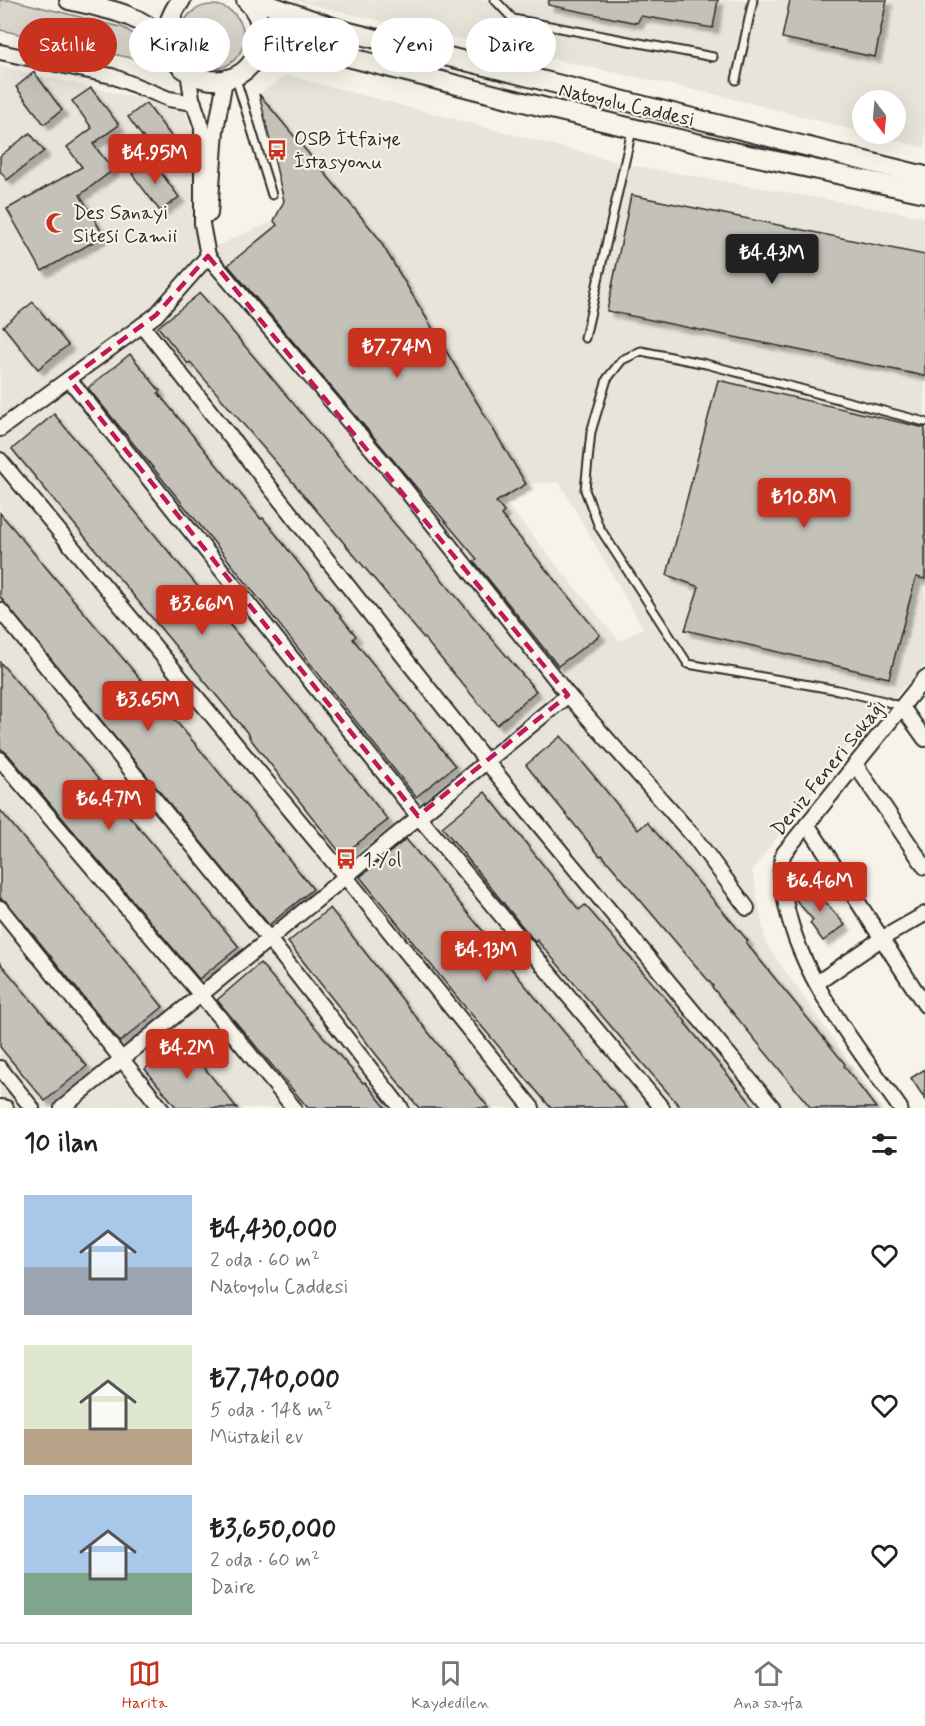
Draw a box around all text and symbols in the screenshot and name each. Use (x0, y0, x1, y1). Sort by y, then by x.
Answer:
chip: Satılık (18, 18, 117, 72)
chip: Kiralık (129, 18, 230, 72)
chip: Filtreler (242, 18, 359, 72)
chip: Yeni (371, 18, 454, 72)
chip: Daire (466, 18, 556, 72)
street label: Natoyolu Caddesi (556, 77, 697, 134)
north arrow (852, 90, 906, 144)
map controls (852, 90, 906, 144)
place label: OSB İtfaiye İstasyonu (294, 126, 401, 176)
pin: ₺4.95M (106, 134, 204, 185)
bus stop icon: OSB İtfaiye İstasyonu (265, 138, 289, 162)
text: ₺4.95M (122, 140, 188, 167)
place label: Des Sanayi Sitesi Camii (73, 200, 177, 250)
mosque icon: Des Sanayi Sitesi Camii (44, 211, 68, 235)
pin: ₺4.43M (723, 234, 821, 285)
text: ₺4.43M (740, 240, 804, 267)
pin: ₺7.74M (348, 328, 446, 379)
text: ₺7.74M (362, 334, 432, 361)
pin: ₺10.8M (755, 478, 853, 529)
text: ₺10.8M (772, 484, 836, 511)
pin: ₺3.66M (153, 585, 251, 636)
text: ₺3.66M (170, 591, 234, 618)
pin: ₺3.65M (99, 681, 197, 732)
text: ₺3.65M (116, 687, 180, 714)
street label: Deniz Feneri Sokağı (765, 694, 893, 842)
pin: ₺6.47M (60, 780, 158, 831)
text: ₺6.47M (76, 786, 142, 813)
bus stop icon: 1.Yol (334, 847, 358, 871)
place label: 1.Yol (363, 847, 401, 874)
pin: ₺6.46M (771, 862, 869, 913)
text: ₺6.46M (787, 868, 853, 895)
pin: ₺4.13M (437, 931, 535, 982)
text: ₺4.13M (455, 937, 517, 964)
pin: ₺4.2M (145, 1029, 229, 1080)
text: ₺4.2M (160, 1035, 214, 1062)
text: 10 ilan (24, 1127, 98, 1161)
icon: filters (868, 1128, 901, 1161)
text: ₺4,430,000 (210, 1213, 337, 1247)
icon: home (72, 1219, 144, 1291)
icon: heart (868, 1239, 901, 1272)
text: 2 oda · 60 m² (210, 1247, 320, 1274)
text: Natoyolu Caddesi (210, 1274, 349, 1301)
text: ₺7,740,000 (210, 1363, 340, 1397)
icon: home (72, 1369, 144, 1441)
icon: heart (868, 1389, 901, 1422)
text: 5 oda · 148 m² (210, 1397, 332, 1424)
text: Müstakil ev (210, 1424, 303, 1451)
text: ₺3,650,000 (210, 1513, 336, 1547)
icon: home (72, 1519, 144, 1591)
icon: heart (868, 1539, 901, 1572)
text: 2 oda · 60 m² (210, 1547, 320, 1574)
text: Daire (210, 1574, 256, 1601)
tab: Harita (122, 1657, 168, 1714)
tab: Kaydedilen (411, 1657, 490, 1714)
tab: Ana sayfa (733, 1657, 803, 1714)

